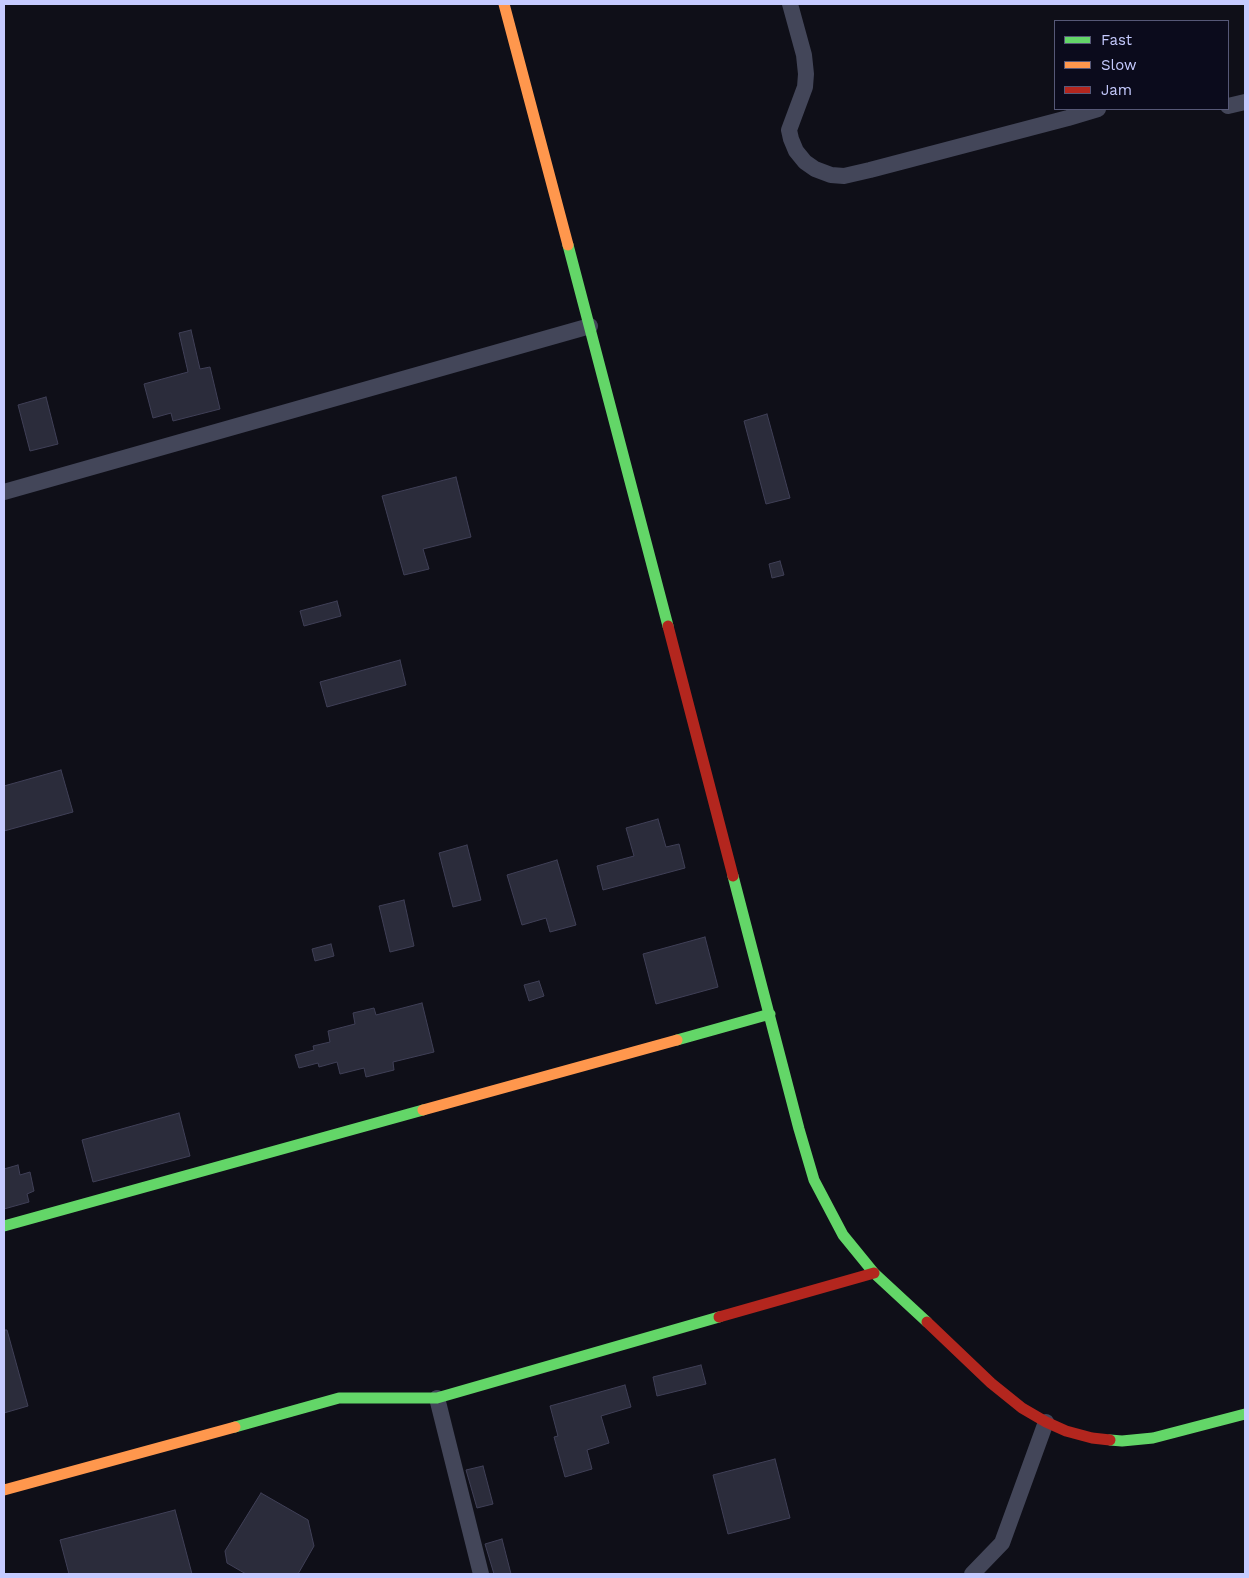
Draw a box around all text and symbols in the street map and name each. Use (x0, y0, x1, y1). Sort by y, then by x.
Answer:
legend (1054, 20, 1229, 110)
text: Fast (1101, 31, 1132, 49)
text: Slow (1101, 56, 1137, 74)
text: Jam (1101, 81, 1132, 99)

